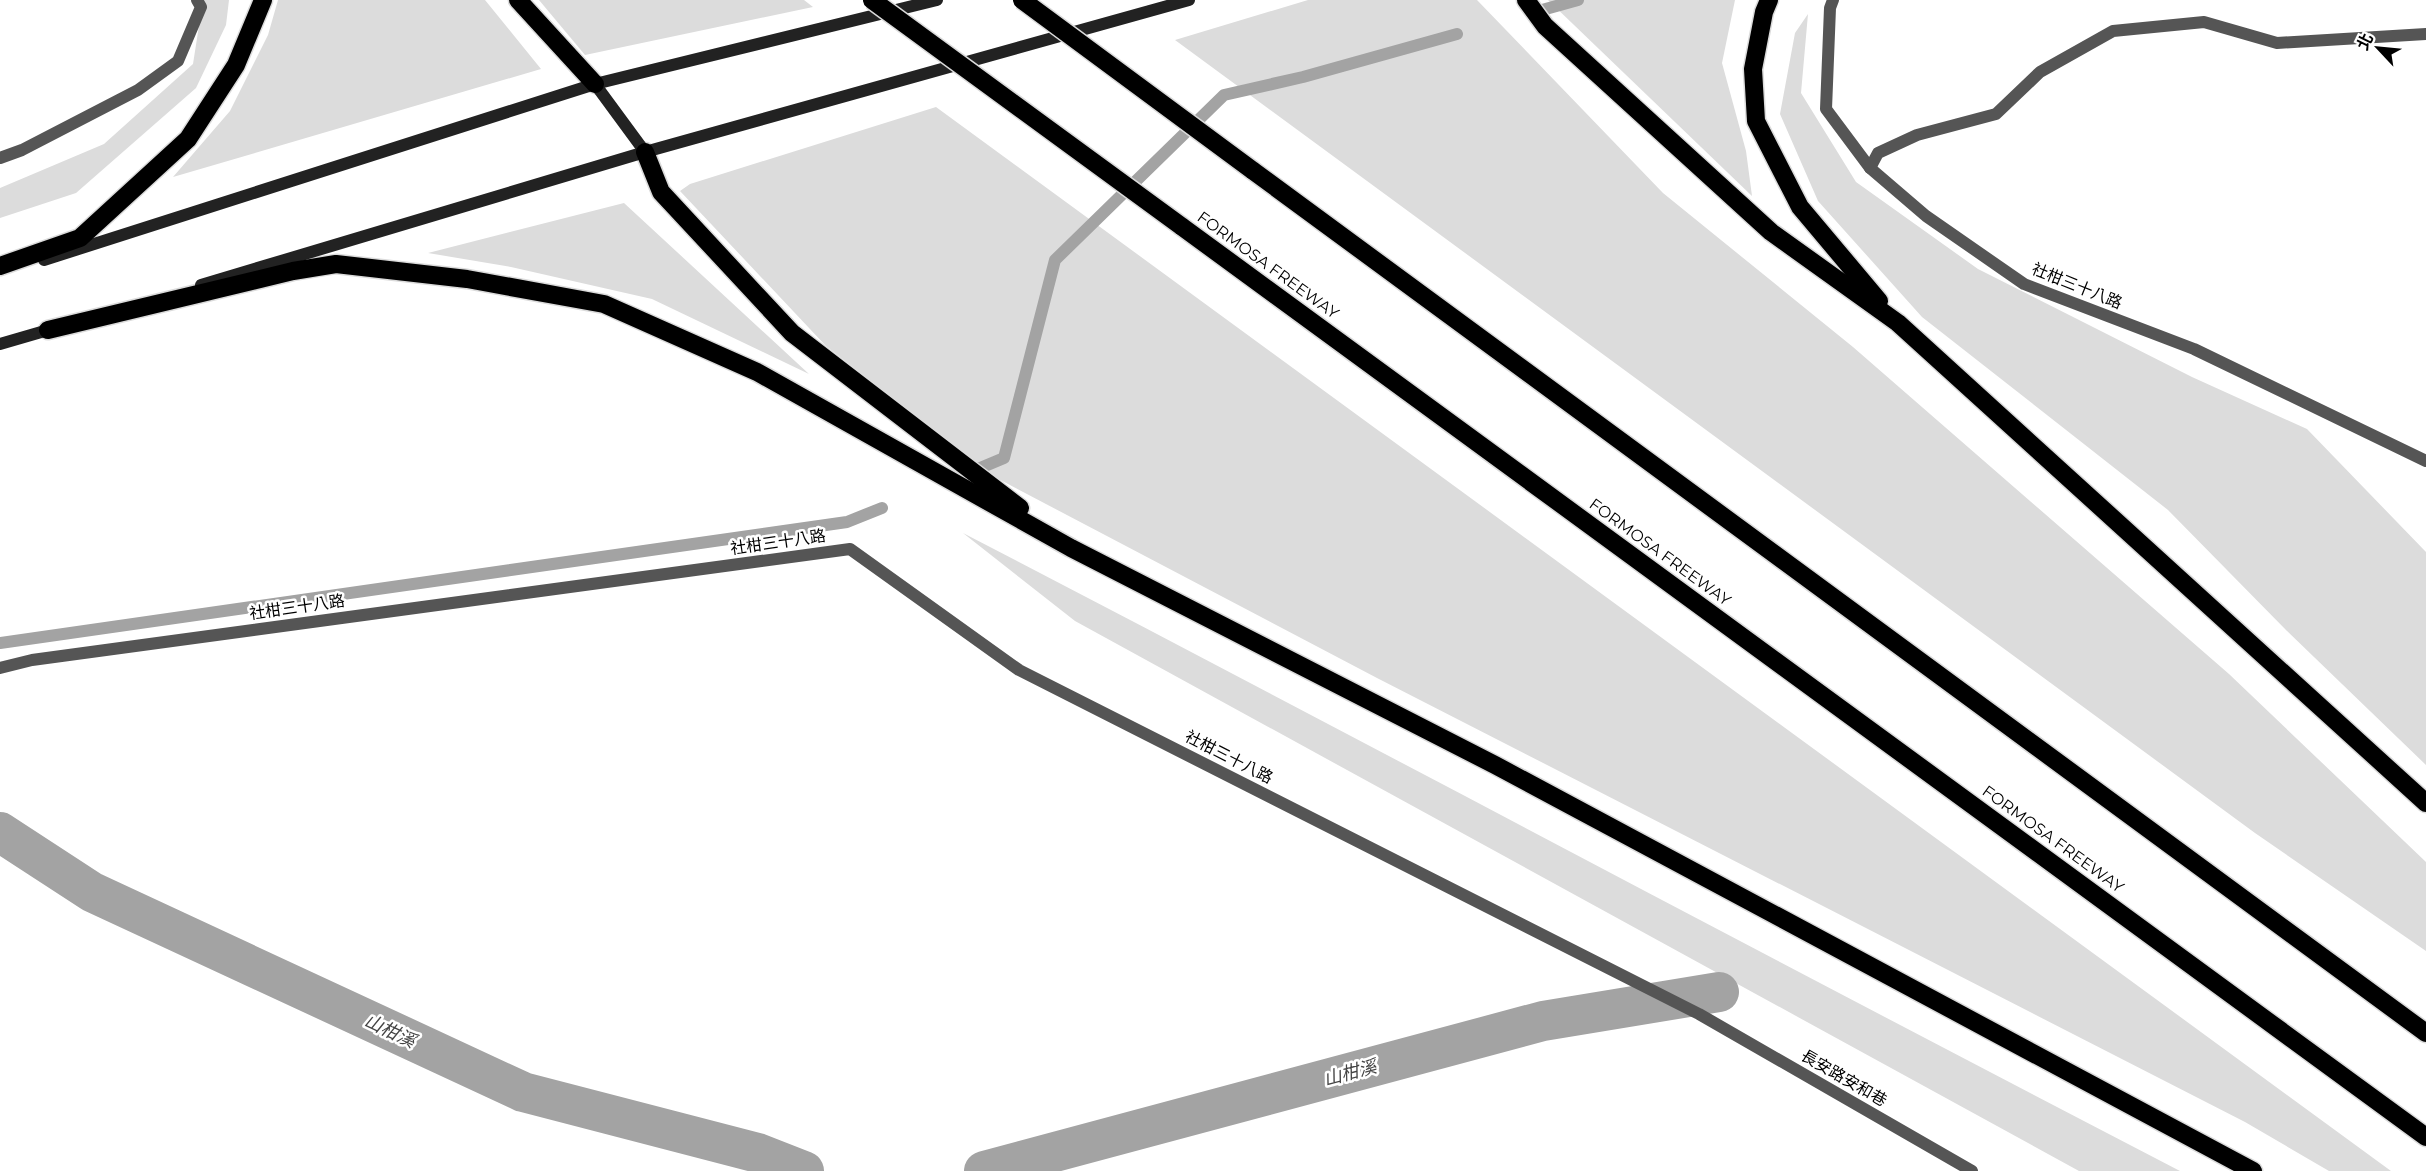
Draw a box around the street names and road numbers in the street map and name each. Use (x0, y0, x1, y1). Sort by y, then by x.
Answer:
street label: FORMOSA FREEWAY (1194, 207, 1343, 323)
street label: 社柑三十八路 (2029, 259, 2125, 313)
street label: FORMOSA FREEWAY (1586, 494, 1735, 610)
street label: 社柑三十八路 (729, 526, 827, 558)
street label: 社柑三十八路 (248, 591, 346, 623)
street label: 社柑三十八路 (1182, 727, 1276, 787)
street label: FORMOSA FREEWAY (1979, 781, 2128, 897)
street label: 長安路安和巷 (1798, 1046, 1890, 1110)

